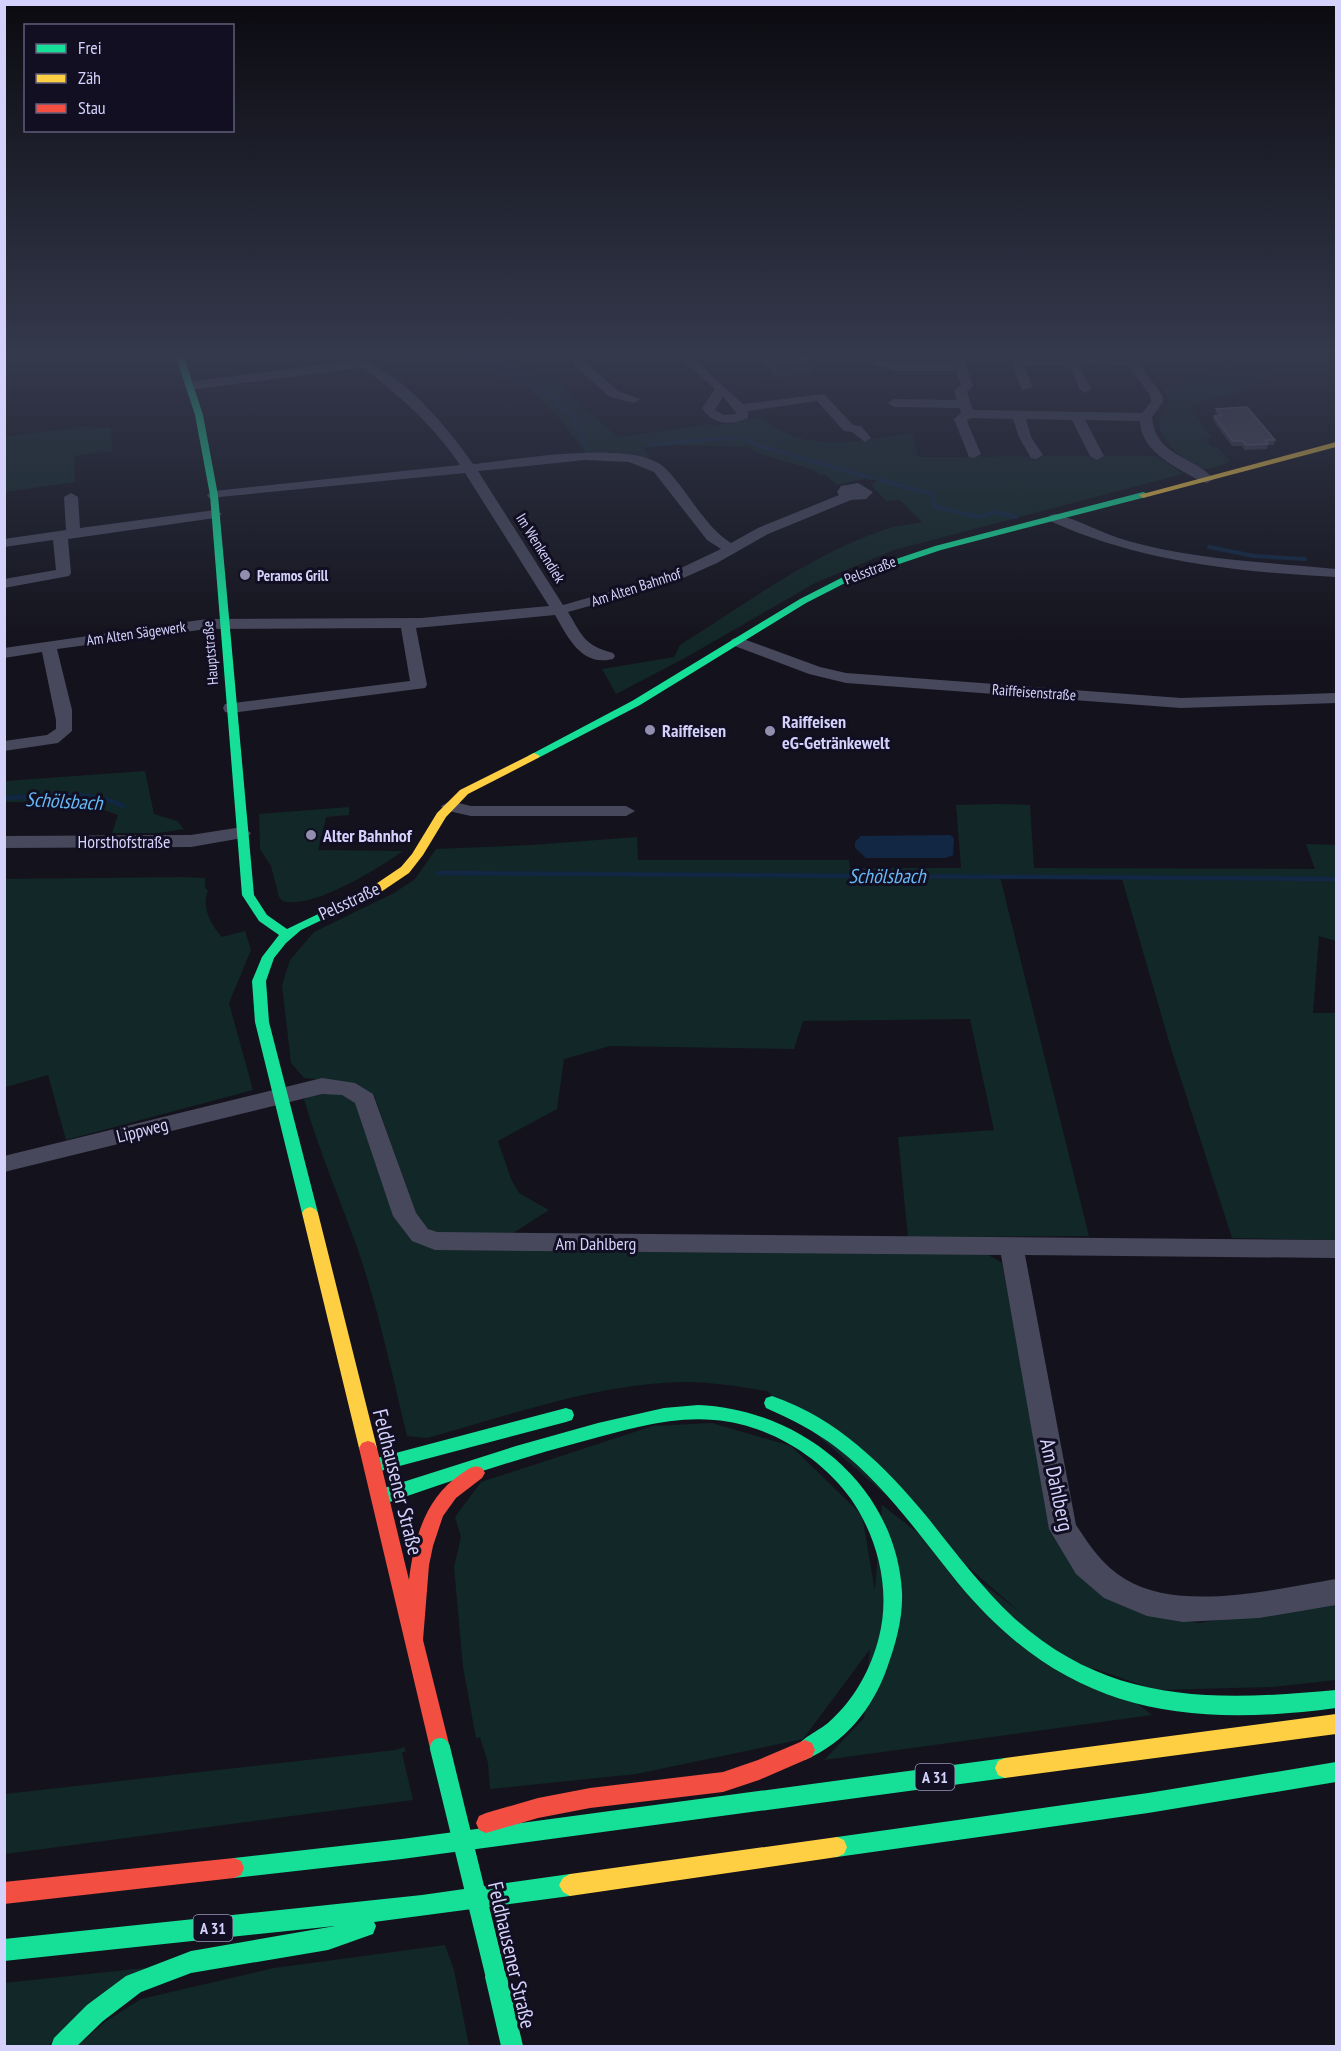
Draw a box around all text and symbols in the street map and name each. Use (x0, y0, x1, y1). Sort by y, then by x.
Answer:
legend (24, 24, 234, 132)
text: Frei (78, 36, 102, 59)
text: Zäh (78, 66, 101, 89)
text: Stau (78, 96, 106, 119)
street label: Im Wenkendiek (512, 510, 570, 587)
street label: Pelsstraße (841, 551, 899, 589)
street label: Am Alten Bahnhof (589, 563, 684, 610)
place label: Peramos Grill (257, 566, 328, 585)
marker: Peramos Grill (238, 568, 252, 582)
street label: Am Alten Sägewerk (85, 617, 187, 649)
street label: Hauptstraße (198, 620, 222, 686)
street label: Raiffeisenstraße (991, 680, 1077, 704)
place label: Raiffeisen eG-Getränkewelt (782, 710, 890, 754)
place label: Raiffeisen (662, 719, 726, 742)
marker: Raiffeisen (643, 723, 657, 737)
marker: Raiffeisen eG-Getränkewelt (763, 724, 777, 738)
water label: Schölsbach (25, 786, 104, 816)
place label: Alter Bahnhof (322, 824, 413, 847)
marker: Alter Bahnhof (304, 828, 318, 842)
street label: Horsthofstraße (78, 830, 170, 853)
water label: Schölsbach (848, 863, 927, 889)
street label: Pelsstraße (315, 877, 383, 925)
street label: Lippweg (114, 1113, 170, 1147)
street label: Am Dahlberg (556, 1232, 636, 1255)
street label: Feldhausener Straße (367, 1406, 429, 1558)
street label: Am Dahlberg (1034, 1436, 1080, 1534)
road number: A 31 (916, 1764, 954, 1790)
street label: Feldhausener Straße (482, 1879, 542, 2031)
road number: A 31 (194, 1915, 232, 1941)

